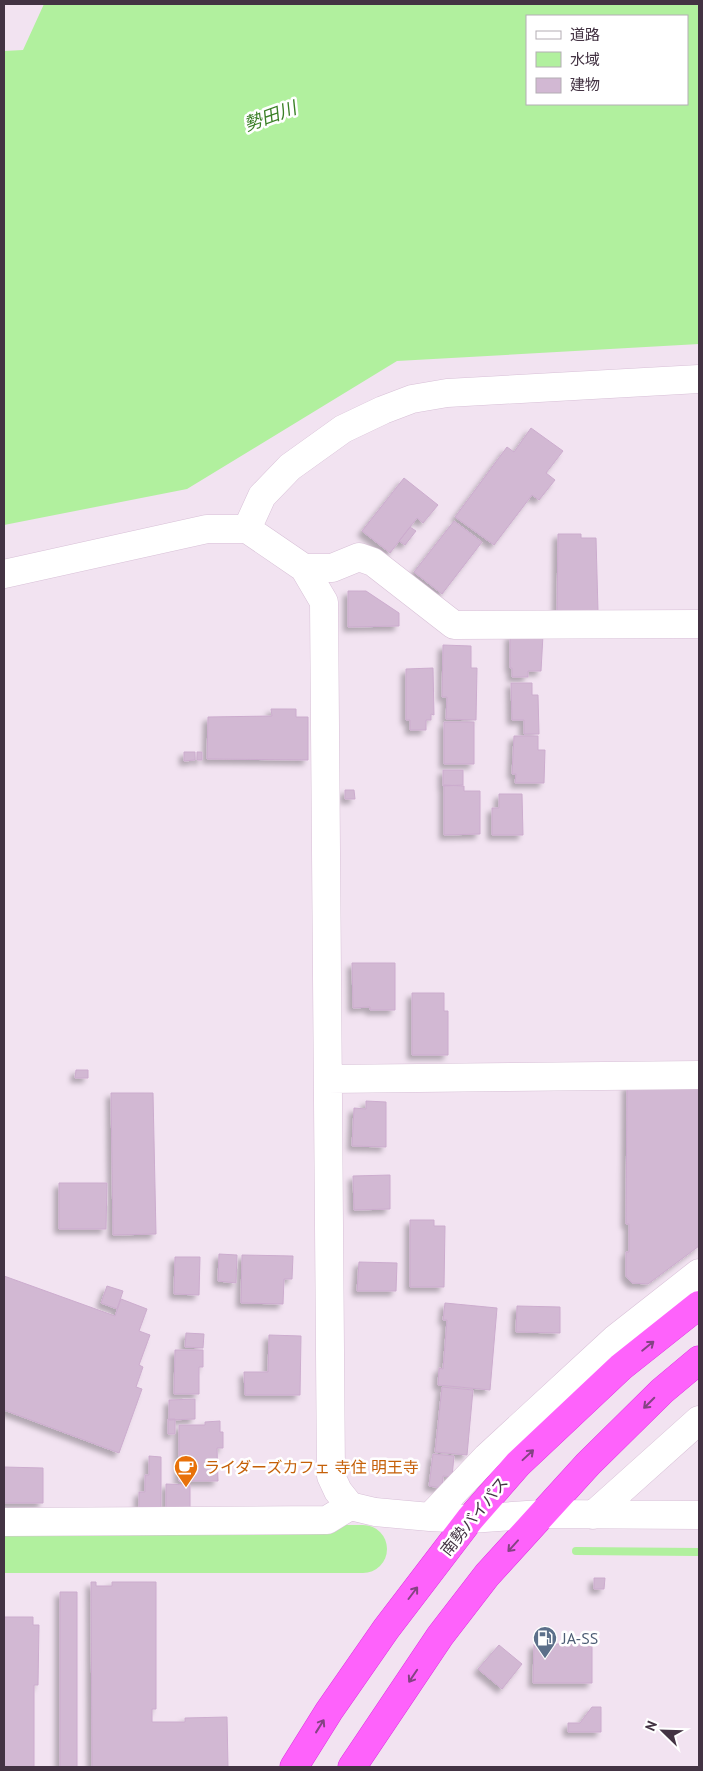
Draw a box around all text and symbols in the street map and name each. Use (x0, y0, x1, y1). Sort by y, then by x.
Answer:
legend (526, 15, 688, 105)
text: 道路 (570, 25, 600, 44)
text: 水域 (570, 50, 600, 69)
text: 建物 (570, 75, 600, 94)
water label: 勢田川 (241, 95, 301, 136)
one-way arrow (641, 1340, 654, 1351)
one-way arrow (643, 1397, 655, 1409)
one-way arrow (521, 1449, 534, 1461)
cafe icon: ライダーズカフェ 寺住 明王寺 (173, 1454, 199, 1488)
place label: ライダーズカフェ 寺住 明王寺 (204, 1457, 419, 1477)
street label: 南勢バイパス (436, 1473, 512, 1559)
one-way arrow (507, 1540, 519, 1553)
one-way arrow (408, 1586, 418, 1600)
fuel station icon: JA-SS (532, 1625, 558, 1659)
place label: JA-SS (561, 1628, 598, 1648)
one-way arrow (408, 1669, 418, 1683)
north arrow (638, 1706, 688, 1756)
text: N (641, 1718, 661, 1734)
one-way arrow (314, 1719, 325, 1733)

